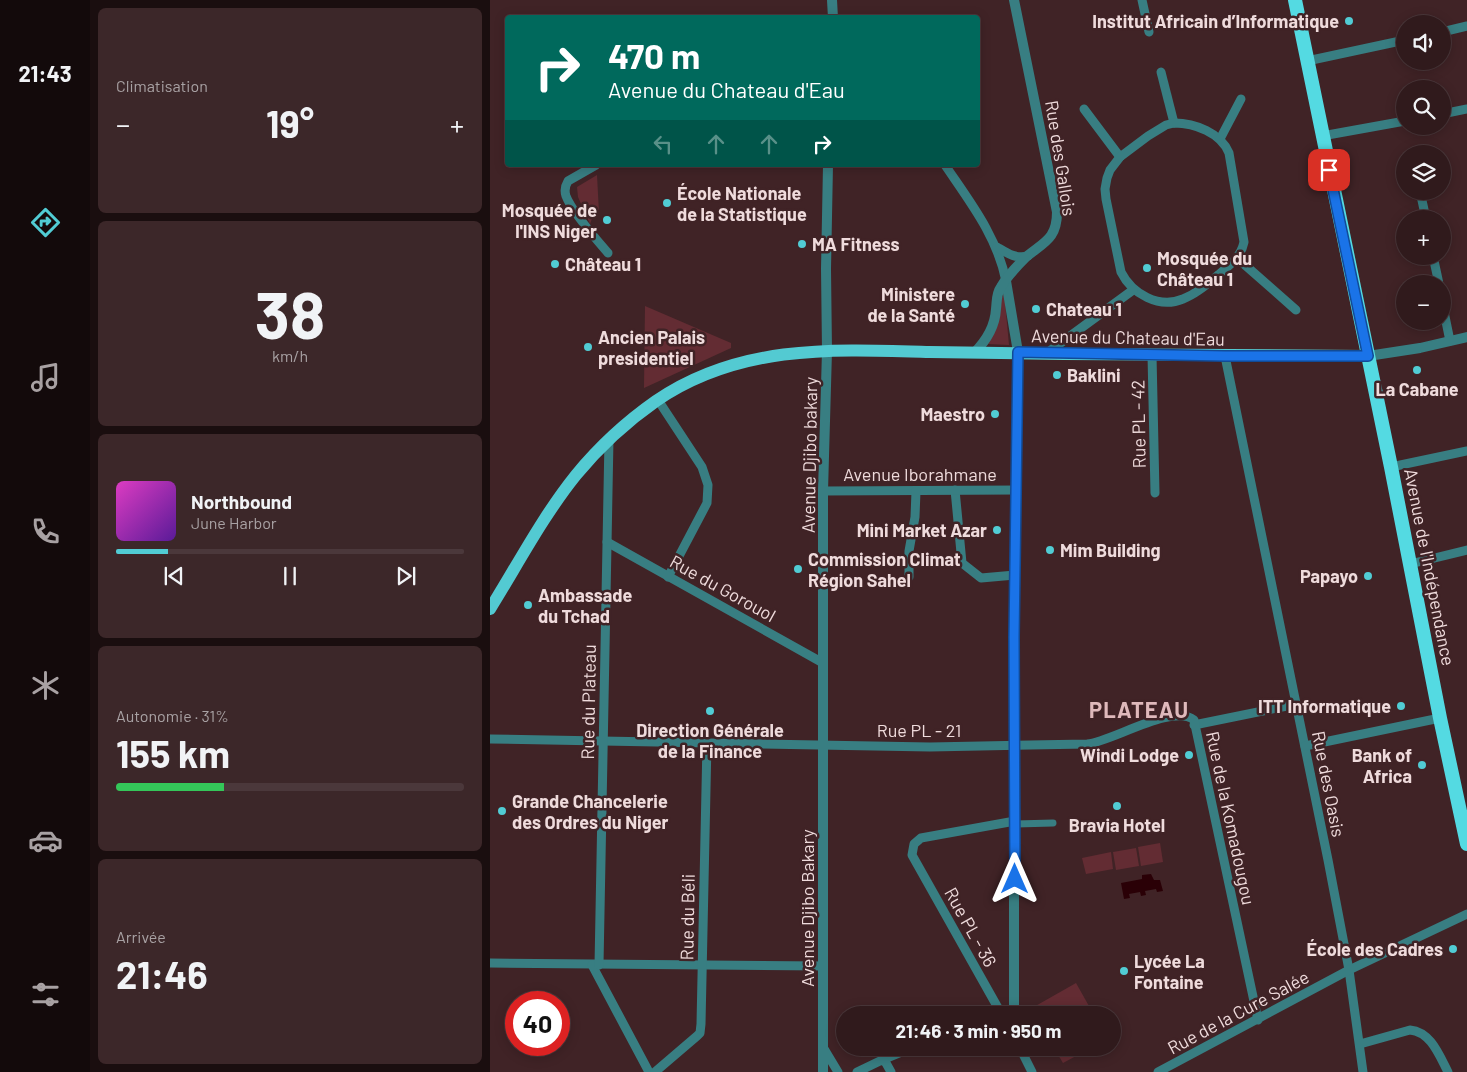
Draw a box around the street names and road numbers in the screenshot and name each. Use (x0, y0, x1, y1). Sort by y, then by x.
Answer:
street label: Rue des Gallois (1041, 99, 1081, 217)
street label: Avenue du Chateau d'Eau (1031, 324, 1225, 350)
street label: Avenue Djibo bakary (797, 377, 821, 533)
street label: Rue PL - 42 (1126, 380, 1150, 468)
street label: Avenue Iborahmane (843, 463, 997, 485)
street label: Avenue de l'Indépendance (1400, 467, 1460, 667)
street label: Rue du Gorouol (666, 550, 780, 626)
street label: Rue du Plateau (576, 644, 600, 760)
street label: Rue PL - 21 (877, 719, 961, 741)
street label: Rue de la Komadougou (1202, 729, 1260, 907)
street label: Rue des Oasis (1308, 729, 1350, 839)
street label: Avenue Djibo Bakary (796, 829, 818, 987)
street label: Rue du Béli (675, 874, 699, 960)
street label: Rue PL - 36 (940, 883, 1002, 971)
street label: Rue de la Cure Salée (1163, 965, 1313, 1059)

